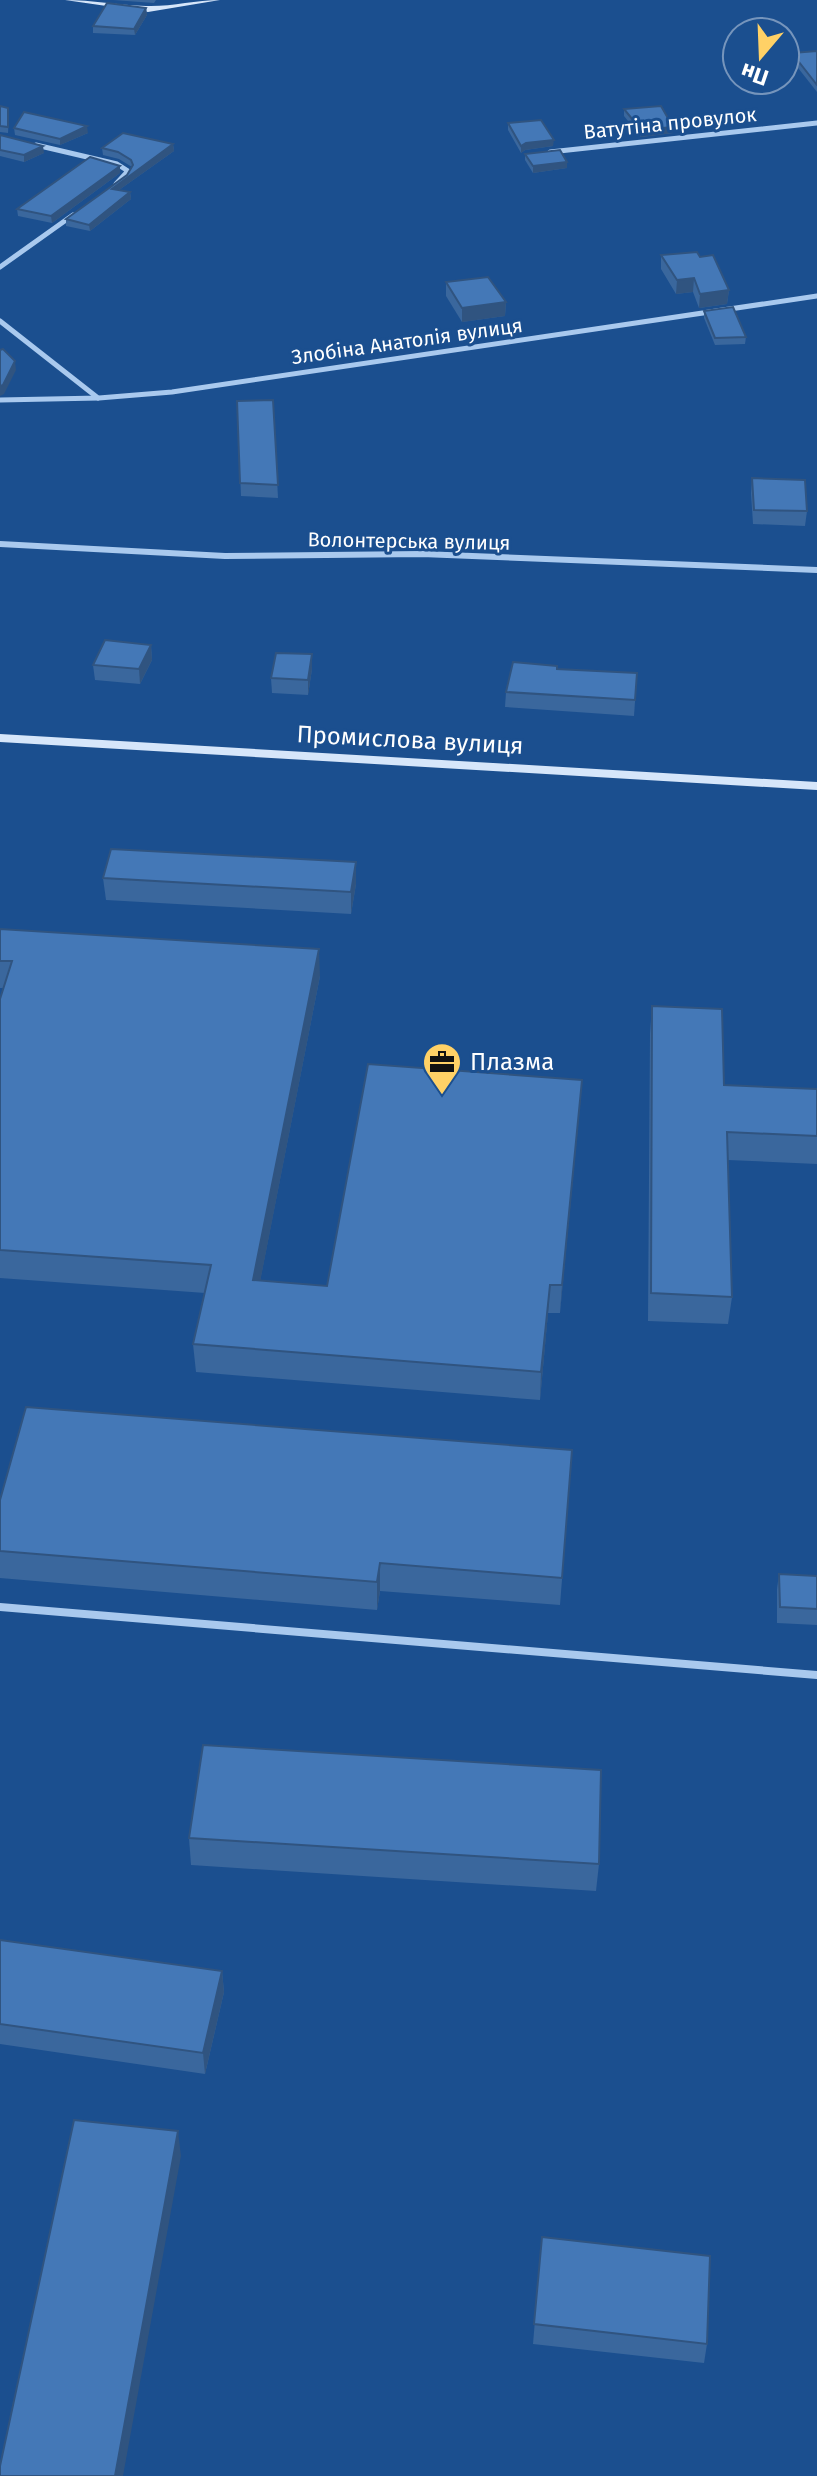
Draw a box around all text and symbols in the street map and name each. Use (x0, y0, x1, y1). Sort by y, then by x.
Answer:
north arrow (721, 16, 801, 96)
text: Пн (737, 57, 772, 92)
street label: Ватутіна провулок (582, 102, 758, 144)
street label: Злобіна Анатолія вулиця (290, 313, 524, 369)
street label: Волонтерська вулиця (307, 527, 511, 555)
street label: Промислова вулиця (296, 720, 524, 760)
office icon: Плазма (421, 1041, 463, 1096)
place label: Плазма (470, 1048, 554, 1076)

